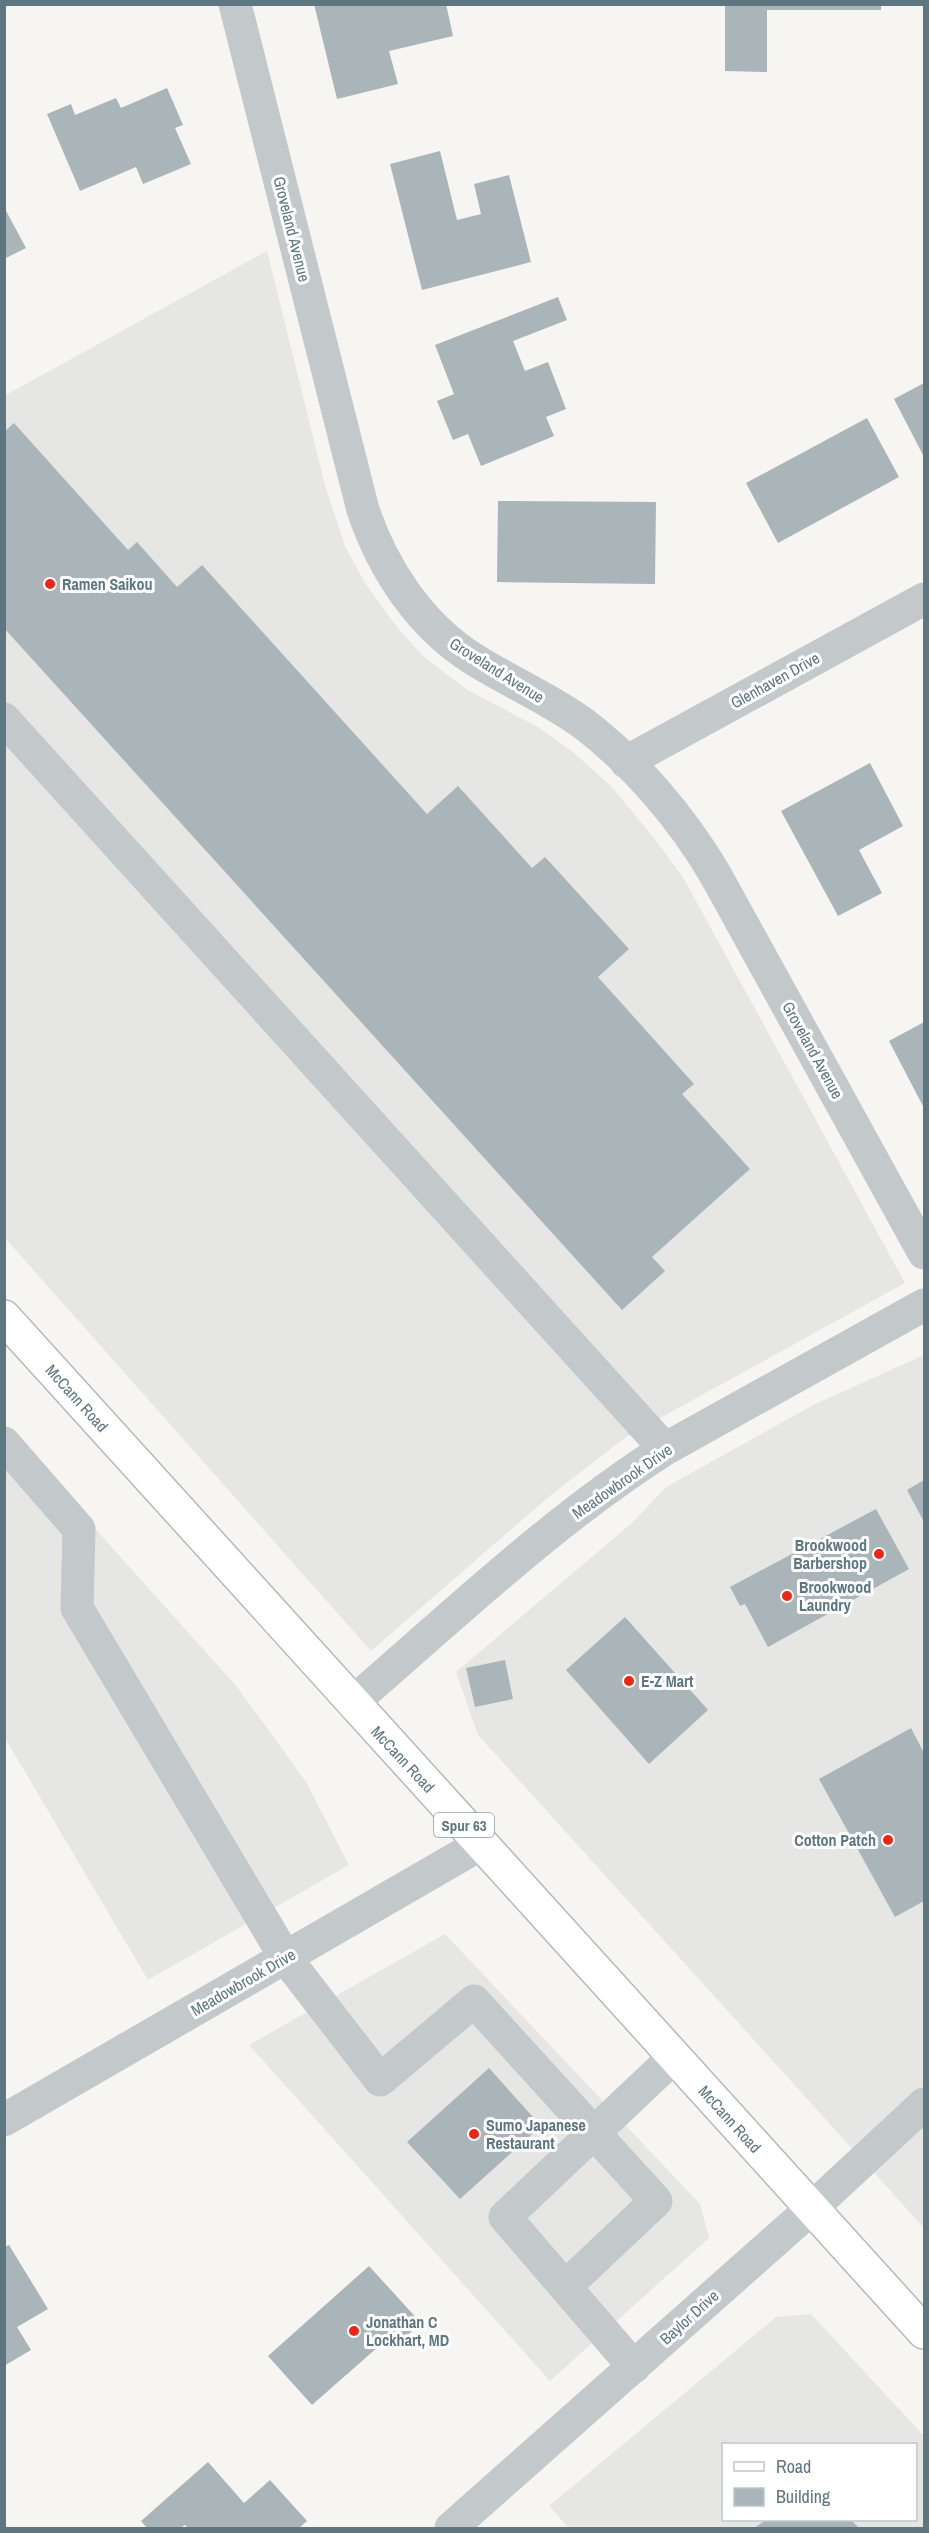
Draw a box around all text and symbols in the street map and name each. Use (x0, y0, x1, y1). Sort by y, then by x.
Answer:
street label: Groveland Avenue (268, 174, 316, 284)
place label: Ramen Saikou (62, 573, 152, 595)
marker: Ramen Saikou (43, 577, 57, 591)
street label: Groveland Avenue (445, 632, 549, 708)
street label: Glenhaven Drive (727, 647, 823, 713)
street label: Groveland Avenue (777, 998, 849, 1102)
street label: McCann Road (41, 1359, 113, 1437)
street label: Meadowbrook Drive (568, 1438, 676, 1524)
place label: Brookwood Barbershop (793, 1534, 867, 1574)
marker: Brookwood Barbershop (872, 1547, 886, 1561)
place label: Brookwood Laundry (799, 1576, 871, 1616)
marker: Brookwood Laundry (780, 1589, 794, 1603)
place label: E-Z Mart (641, 1670, 694, 1692)
marker: E-Z Mart (622, 1674, 636, 1688)
street label: McCann Road (366, 1721, 440, 1797)
road number: Spur 63 (434, 1813, 494, 1837)
place label: Cotton Patch (794, 1829, 876, 1851)
marker: Cotton Patch (881, 1833, 895, 1847)
street label: Meadowbrook Drive (187, 1943, 299, 2021)
street label: McCann Road (694, 2080, 766, 2158)
place label: Sumo Japanese Restaurant (486, 2114, 586, 2154)
marker: Sumo Japanese Restaurant (467, 2127, 481, 2141)
street label: Baylor Drive (655, 2285, 723, 2349)
place label: Jonathan C Lockhart, MD (366, 2311, 449, 2351)
marker: Jonathan C Lockhart, MD (347, 2324, 361, 2338)
legend (722, 2443, 917, 2521)
text: Road (776, 2454, 811, 2479)
text: Building (776, 2484, 831, 2509)

